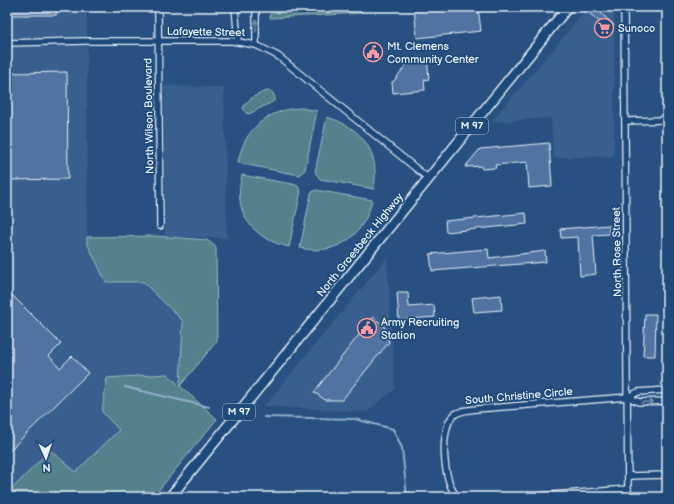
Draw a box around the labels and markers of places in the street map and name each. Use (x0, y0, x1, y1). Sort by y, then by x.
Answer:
supermarket icon: Sunoco (593, 17, 615, 39)
place label: Sunoco (618, 22, 655, 35)
place label: Mt. Clemens Community Center (387, 40, 480, 66)
public building icon: Mt. Clemens Community Center (362, 41, 384, 63)
place label: Army Recruiting Station (381, 316, 459, 342)
public building icon: Army Recruiting Station (356, 317, 378, 339)

